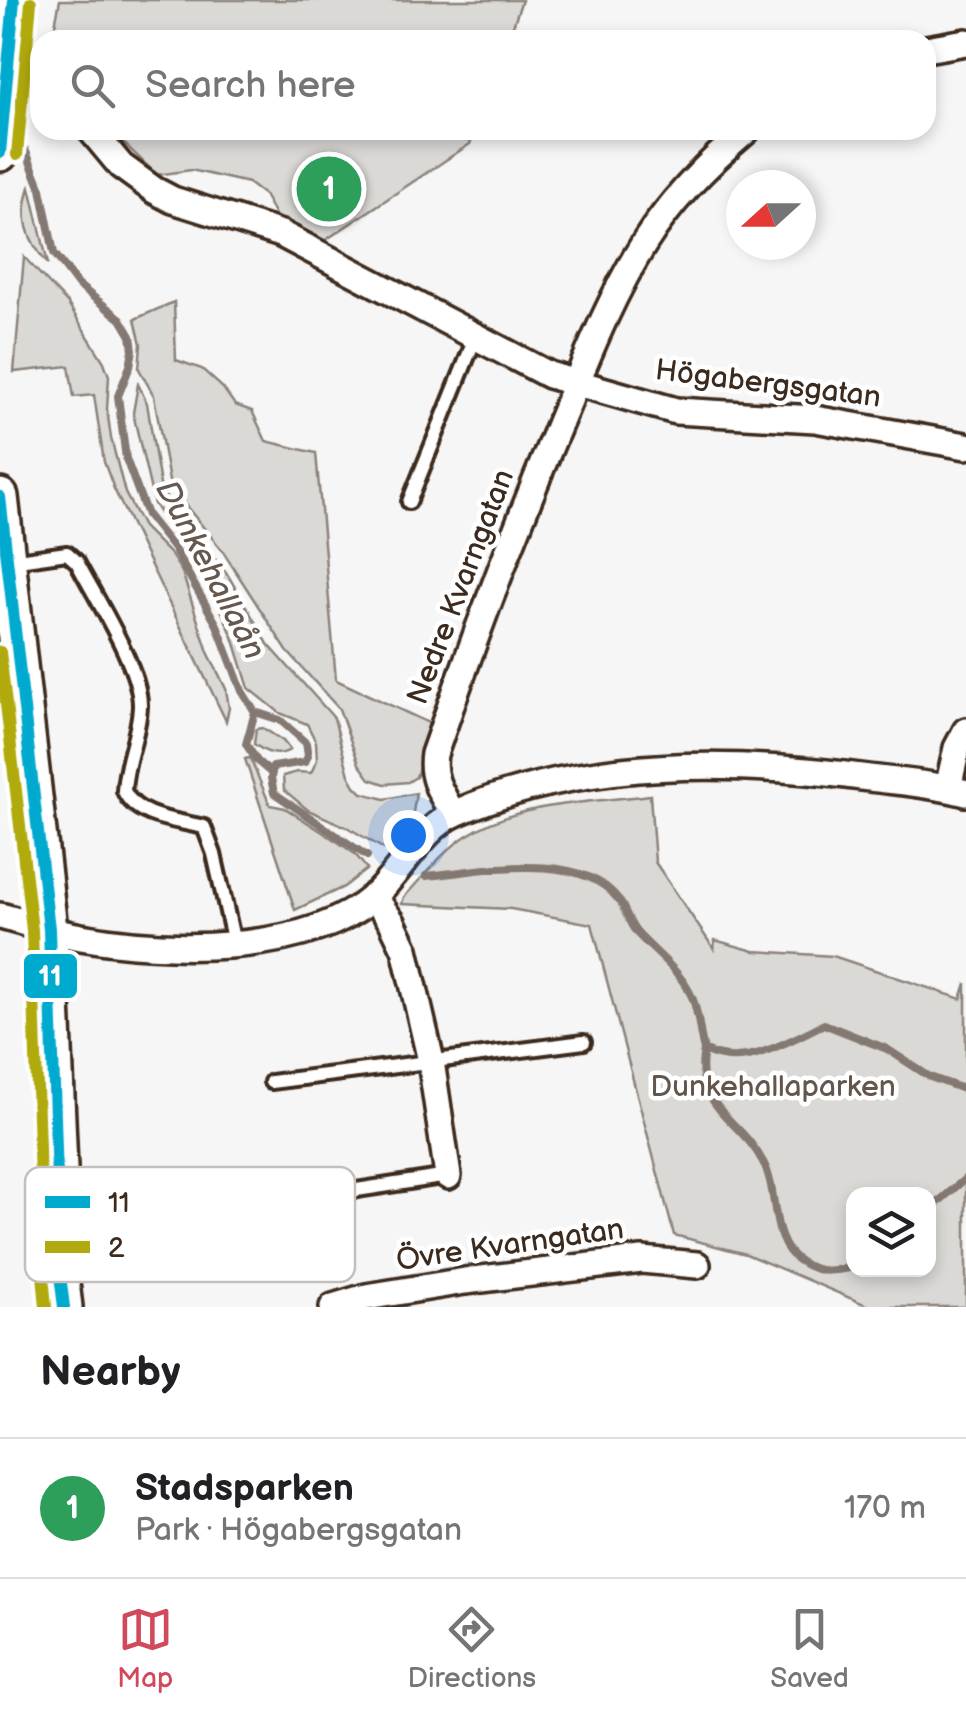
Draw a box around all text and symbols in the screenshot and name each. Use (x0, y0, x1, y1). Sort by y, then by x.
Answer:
search box (30, 30, 936, 140)
icon: search (65, 58, 120, 113)
text: Search here (145, 63, 356, 108)
pin: 1 (296, 152, 362, 226)
north arrow (726, 170, 816, 260)
street label: Högabergsgatan (653, 352, 883, 416)
street label: Nedre Kvarngatan (400, 465, 522, 709)
water label: Dunkehallaån (146, 474, 274, 666)
your location (383, 810, 434, 861)
line badge: 11 (22, 952, 79, 1000)
text: 11 (38, 960, 62, 993)
park label: Dunkehallaparken (650, 1069, 896, 1105)
legend (25, 1167, 355, 1282)
text: 11 (108, 1187, 130, 1220)
map controls (846, 1187, 936, 1277)
button: layers (846, 1187, 936, 1277)
street label: Övre Kvarngatan (394, 1211, 626, 1279)
text: 2 (108, 1232, 125, 1265)
text: Nearby (40, 1347, 180, 1398)
text: Stadsparken (135, 1466, 354, 1511)
text: 1 (66, 1489, 79, 1528)
text: 170 m (844, 1489, 926, 1528)
text: Park · Högabergsgatan (135, 1511, 462, 1550)
tab: Map (117, 1602, 173, 1695)
tab: Directions (407, 1602, 536, 1695)
tab: Saved (770, 1602, 849, 1695)

